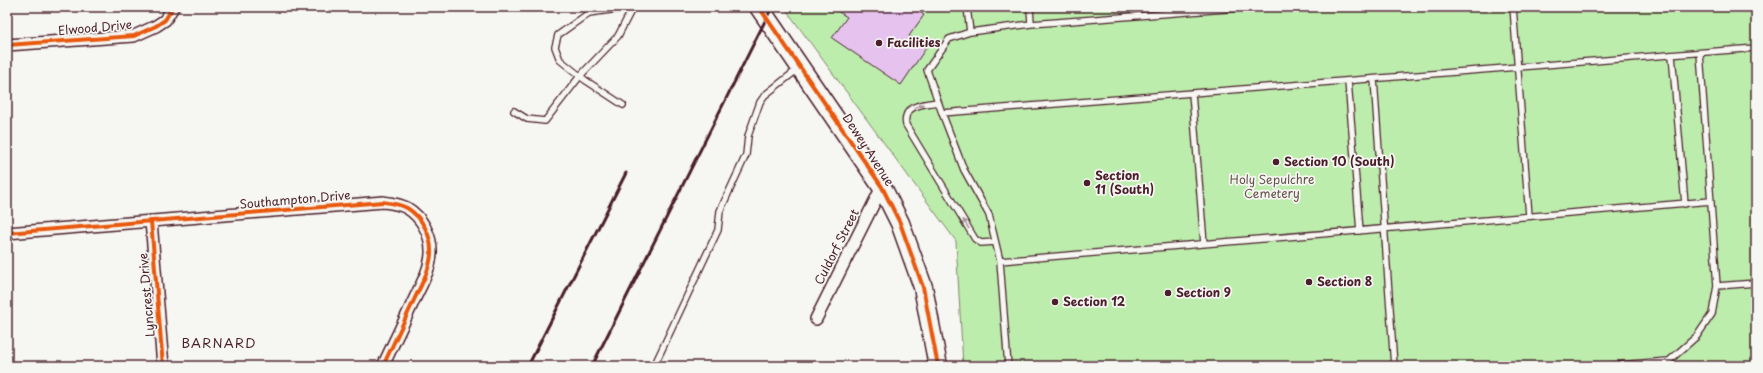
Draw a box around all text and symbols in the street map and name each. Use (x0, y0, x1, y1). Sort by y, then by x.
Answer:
street label: Elwood Drive (57, 15, 133, 39)
place label: Facilities (887, 33, 941, 51)
marker: Facilities (874, 38, 884, 48)
one-way arrow (914, 102, 926, 108)
street label: Dewey Avenue (839, 110, 899, 190)
place label: Section 10 (South) (1284, 152, 1394, 170)
marker: Section 10 (South) (1271, 157, 1281, 167)
place label: Section 11 (South) (1095, 166, 1154, 198)
park label: Holy Sepulchre Cemetery (1230, 170, 1314, 202)
marker: Section 11 (South) (1082, 178, 1092, 188)
street label: Southampton Drive (239, 185, 351, 213)
street label: Culdorf Street (809, 205, 863, 288)
one-way arrow (963, 218, 970, 230)
street label: Lyncrest Drive (133, 252, 159, 338)
place label: Section 8 (1317, 272, 1372, 290)
marker: Section 8 (1304, 277, 1314, 287)
place label: Section 9 (1176, 283, 1231, 301)
marker: Section 9 (1163, 288, 1173, 298)
place label: Section 12 (1063, 292, 1126, 310)
marker: Section 12 (1050, 297, 1060, 307)
district label: BARNARD (182, 333, 256, 352)

